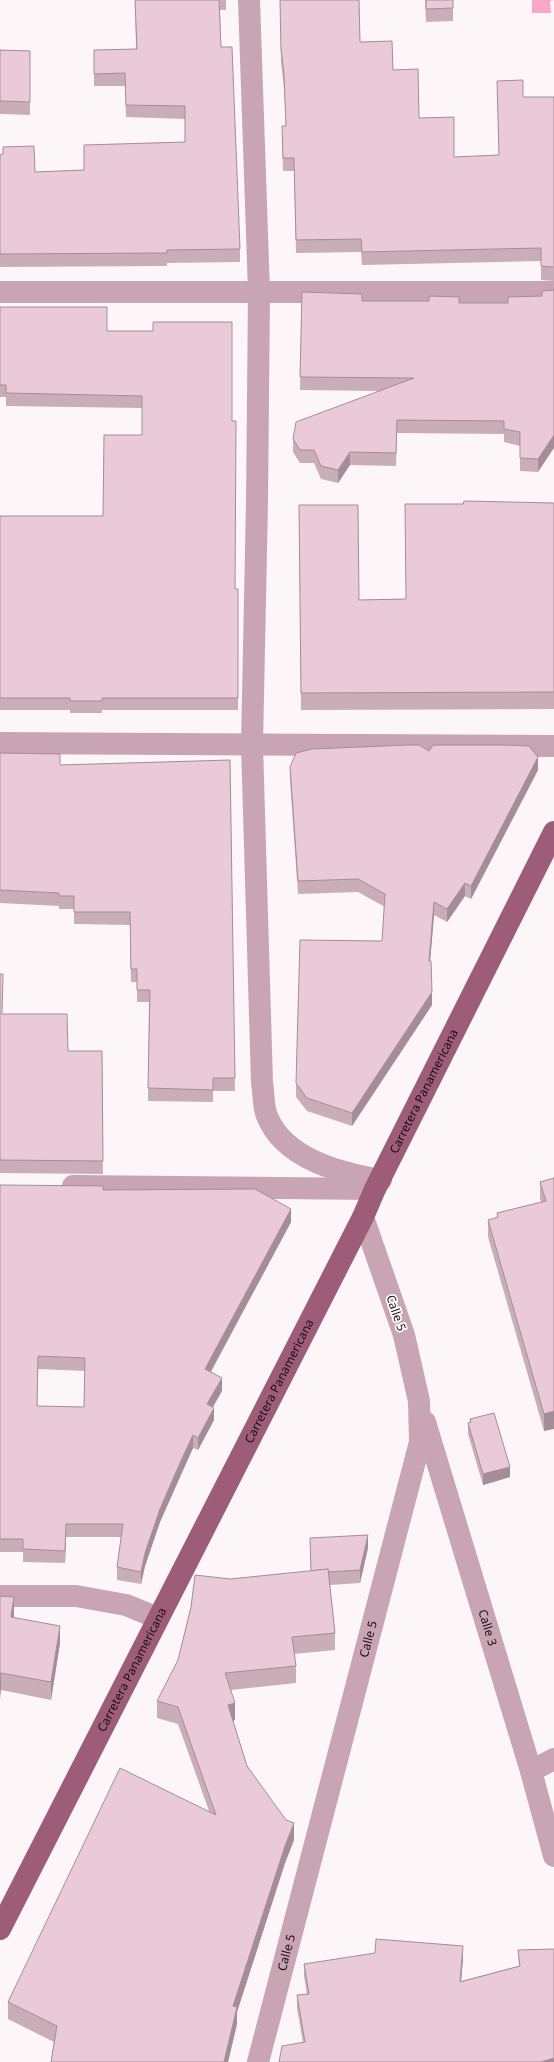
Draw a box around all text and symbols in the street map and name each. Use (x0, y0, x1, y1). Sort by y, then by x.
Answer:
street label: Carretera Panamericana (385, 1026, 462, 1156)
street label: Calle 5 (382, 1292, 411, 1333)
street label: Carretera Panamericana (240, 1316, 318, 1446)
street label: Carretera Panamericana (93, 1604, 171, 1735)
street label: Calle 3 (474, 1607, 502, 1648)
street label: Calle 5 (355, 1619, 381, 1659)
street label: Calle 5 (273, 1932, 299, 1973)

